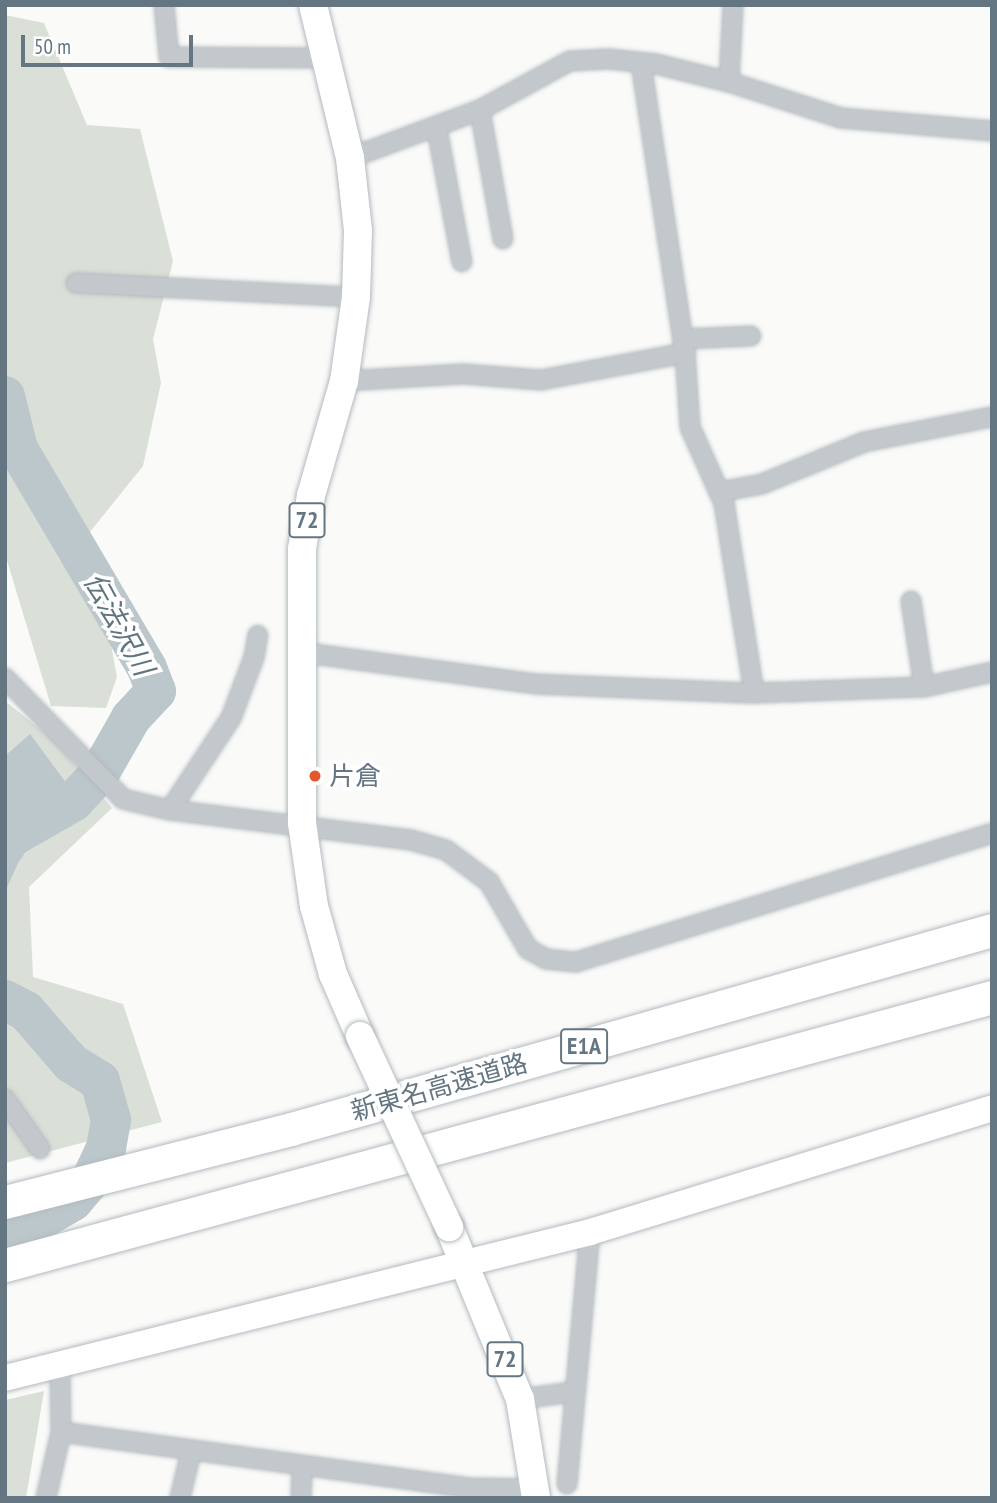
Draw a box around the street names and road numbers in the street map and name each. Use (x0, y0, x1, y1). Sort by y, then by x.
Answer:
road number: 72 (288, 500, 326, 540)
road number: E1A (560, 1026, 608, 1066)
street label: 新東名高速道路 (347, 1047, 531, 1127)
road number: 72 (486, 1338, 524, 1380)

